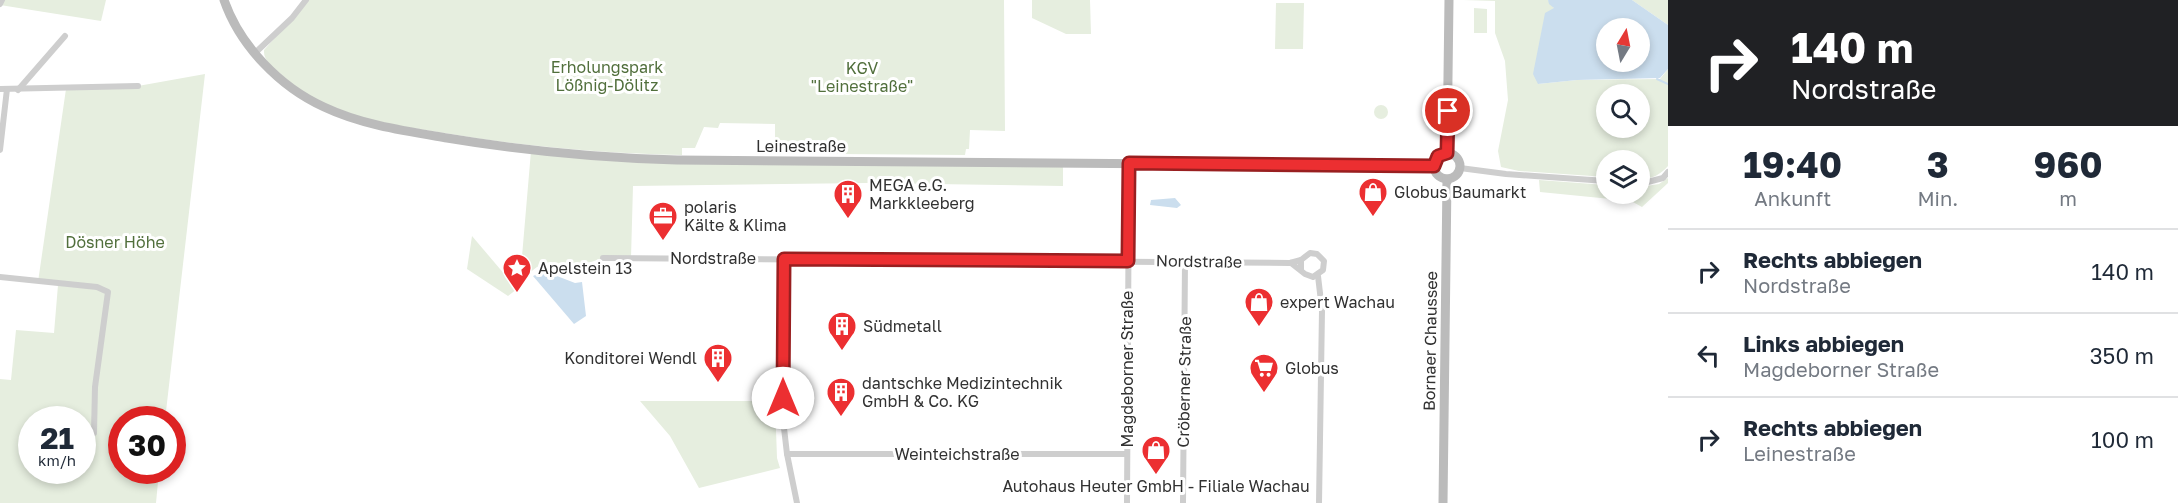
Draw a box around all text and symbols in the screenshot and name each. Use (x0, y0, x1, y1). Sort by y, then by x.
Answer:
north arrow (1596, 18, 1650, 72)
map controls (1596, 18, 1650, 204)
text: 140 m (1791, 22, 1913, 72)
icon: right (1692, 24, 1770, 102)
park label: Erholungspark Lößnig-Dölitz (551, 57, 663, 95)
park label: KGV "Leinestraße" (811, 58, 913, 96)
text: Nordstraße (1791, 73, 1937, 105)
button: search (1596, 84, 1650, 138)
pin (1422, 85, 1473, 136)
icon: arrive (1431, 94, 1464, 127)
street label: Leinestraße (756, 136, 846, 156)
text: 19:40 (1743, 143, 1842, 186)
text: 3 (1927, 143, 1949, 186)
text: 960 (2034, 143, 2103, 186)
button: layers (1596, 150, 1650, 204)
place label: MEGA e.G. Markkleeberg (869, 175, 975, 213)
shop icon: Globus Baumarkt (1357, 176, 1389, 218)
building icon: MEGA e.G. Markkleeberg (832, 178, 864, 220)
place label: Globus Baumarkt (1394, 182, 1526, 202)
text: Ankunft (1754, 186, 1831, 210)
text: Min. (1917, 186, 1958, 210)
text: m (2059, 186, 2077, 210)
place label: polaris Kälte & Klima (684, 197, 787, 235)
office icon: polaris Kälte & Klima (647, 200, 679, 242)
park label: Dösner Höhe (65, 232, 165, 252)
text: Rechts abbiegen (1743, 246, 1922, 273)
street label: Nordstraße (670, 248, 756, 268)
street label: Nordstraße (1156, 250, 1242, 272)
place icon: Apelstein 13 (501, 252, 533, 294)
icon: right (1692, 255, 1725, 288)
place label: Apelstein 13 (538, 258, 632, 278)
text: 140 m (2091, 258, 2154, 285)
street label: Bornaer Chaussee (1419, 271, 1441, 411)
text: Nordstraße (1743, 273, 1851, 297)
shop icon: expert Wachau (1243, 286, 1275, 328)
street label: Magdeborner Straße (1117, 291, 1137, 447)
place label: expert Wachau (1280, 292, 1395, 312)
building icon: Südmetall (826, 310, 858, 352)
place label: Südmetall (863, 316, 942, 336)
street label: Cröberner Straße (1173, 316, 1195, 448)
text: Links abbiegen (1743, 330, 1904, 357)
icon: left (1692, 339, 1725, 372)
building icon: Konditorei Wendl (702, 342, 734, 384)
text: 350 m (2090, 342, 2154, 369)
place label: Konditorei Wendl (564, 348, 697, 368)
supermarket icon: Globus (1248, 352, 1280, 394)
text: Magdeborner Straße (1743, 357, 1939, 381)
place label: Globus (1285, 358, 1339, 378)
position arrow (751, 366, 815, 430)
place label: dantschke Medizintechnik GmbH & Co. KG (862, 373, 1063, 411)
building icon: dantschke Medizintechnik GmbH & Co. KG (825, 376, 857, 418)
speed limit sign: 30 (108, 406, 186, 484)
text: Rechts abbiegen (1743, 414, 1922, 441)
text: 21 (40, 420, 74, 456)
icon: right (1692, 423, 1725, 456)
text: 100 m (2091, 426, 2154, 453)
shop icon: Autohaus Heuter GmbH - Filiale Wachau (1140, 434, 1172, 476)
text: Leinestraße (1743, 441, 1856, 465)
street label: Weinteichstraße (894, 444, 1020, 464)
text: km/h (38, 451, 76, 469)
place label: Autohaus Heuter GmbH - Filiale Wachau (1002, 476, 1310, 496)

